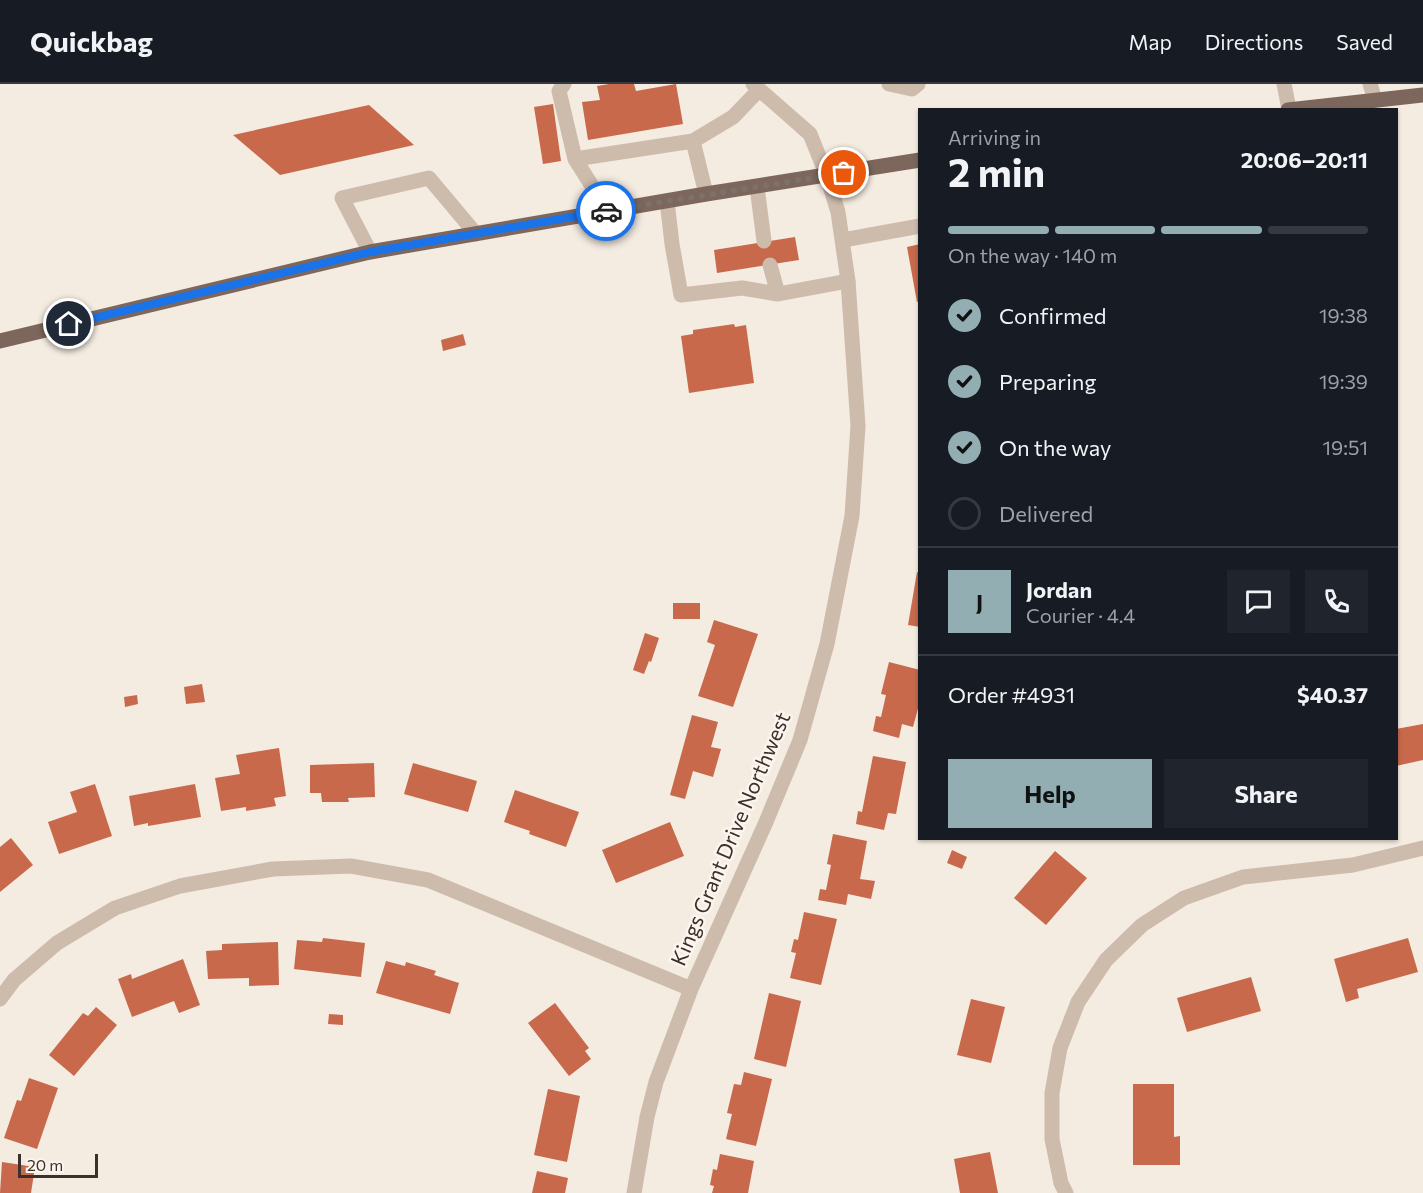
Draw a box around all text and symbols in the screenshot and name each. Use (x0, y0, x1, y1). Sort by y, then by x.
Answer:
text: Quickbag (30, 24, 153, 58)
text: Map (1129, 29, 1172, 54)
text: Directions (1205, 29, 1303, 54)
text: Saved (1336, 29, 1393, 54)
text: Arriving in (948, 125, 1041, 149)
text: 20:06–20:11 (1241, 146, 1368, 173)
pin (818, 147, 869, 198)
text: 2 min (948, 147, 1045, 195)
icon: bag (827, 156, 860, 189)
courier (576, 181, 636, 241)
icon: car (590, 195, 623, 228)
text: On the way · 140 m (948, 243, 1117, 267)
pin (43, 298, 94, 349)
icon: check (948, 299, 981, 332)
text: Confirmed (999, 302, 1106, 329)
text: 19:38 (1319, 303, 1368, 327)
icon: home (52, 307, 85, 340)
icon: check (948, 365, 981, 398)
text: Preparing (999, 368, 1096, 395)
text: 19:39 (1319, 369, 1368, 393)
icon: check (948, 431, 981, 464)
text: On the way (999, 434, 1111, 461)
text: 19:51 (1323, 435, 1368, 459)
text: Delivered (999, 500, 1093, 527)
button: chat (1227, 570, 1290, 633)
button: phone (1305, 570, 1368, 633)
text: Jordan (1026, 576, 1092, 603)
text: J (976, 588, 983, 615)
text: Courier · 4.4 (1026, 603, 1135, 627)
text: Order #4931 (948, 681, 1075, 708)
text: $40.37 (1297, 681, 1368, 708)
street label: Kings Grant Drive Northwest (665, 708, 795, 969)
button: Help (948, 759, 1152, 828)
button: Share (1164, 759, 1368, 828)
scale bar (18, 1151, 98, 1178)
text: 20 m (27, 1155, 63, 1174)

